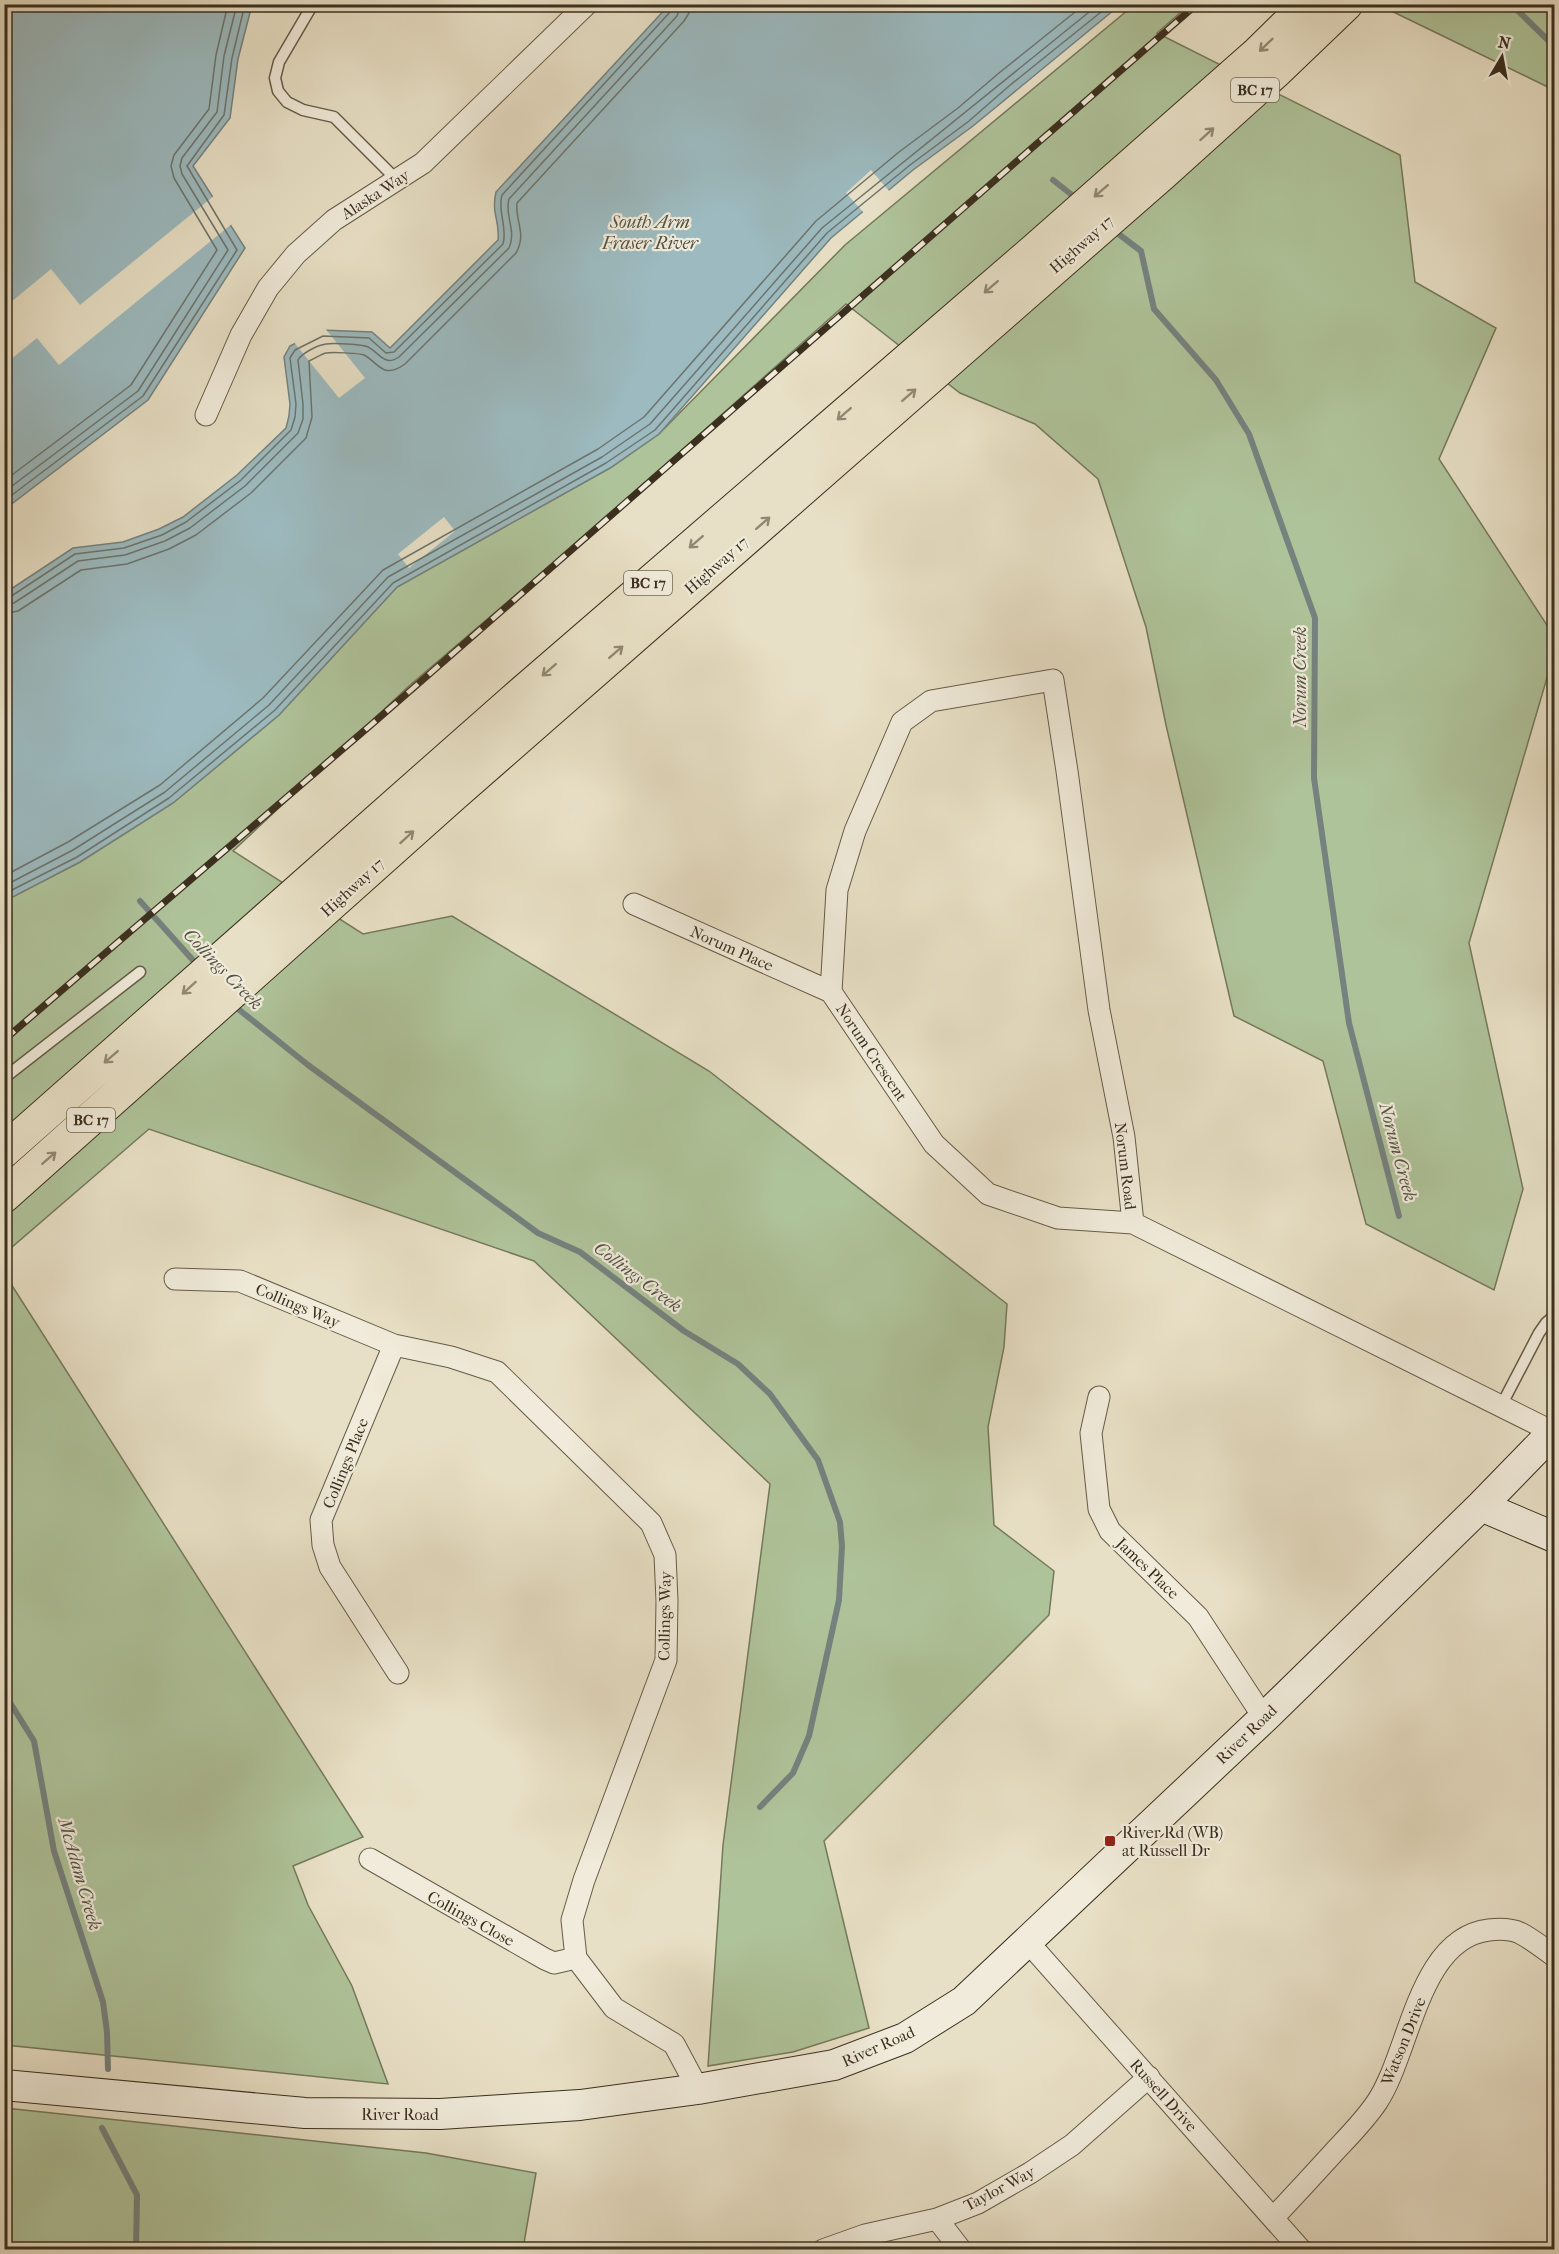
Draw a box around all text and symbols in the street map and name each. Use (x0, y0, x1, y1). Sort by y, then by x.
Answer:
north arrow (1472, 27, 1532, 87)
text: N (1497, 32, 1513, 53)
one-way arrow (1259, 38, 1274, 52)
road number: BC 17 (1231, 78, 1279, 102)
one-way arrow (1199, 127, 1214, 141)
street label: Alaska Way (337, 165, 413, 224)
one-way arrow (1094, 184, 1109, 198)
street label: Highway 17 (1045, 211, 1117, 277)
water label: South Arm Fraser River (601, 212, 700, 254)
one-way arrow (984, 280, 999, 294)
one-way arrow (901, 388, 916, 402)
one-way arrow (836, 408, 852, 421)
one-way arrow (755, 517, 771, 530)
street label: Highway 17 (680, 532, 752, 598)
one-way arrow (689, 535, 704, 549)
road number: BC 17 (624, 571, 672, 595)
water label: Norum Creek (1290, 627, 1311, 728)
one-way arrow (608, 645, 623, 659)
one-way arrow (541, 663, 557, 676)
one-way arrow (399, 830, 414, 844)
street label: Highway 17 (317, 854, 388, 921)
street label: Norum Place (687, 922, 776, 975)
water label: Collings Creek (179, 924, 266, 1014)
one-way arrow (182, 981, 197, 995)
street label: Norum Crescent (832, 1000, 911, 1105)
one-way arrow (104, 1050, 119, 1064)
water label: Norum Creek (1374, 1100, 1421, 1204)
road number: BC 17 (67, 1108, 115, 1132)
street label: Norum Road (1111, 1121, 1140, 1211)
one-way arrow (40, 1151, 56, 1165)
water label: Collings Creek (590, 1238, 686, 1317)
street label: Collings Way (253, 1279, 343, 1332)
street label: Collings Place (319, 1415, 372, 1511)
street label: James Place (1111, 1532, 1183, 1603)
street label: Collings Way (654, 1570, 675, 1661)
street label: River Road (1212, 1700, 1281, 1768)
water label: McAdam Creek (53, 1814, 106, 1933)
place label: River Rd (WB) at Russell Dr (1122, 1823, 1223, 1860)
marker: River Rd (WB) at Russell Dr (1103, 1834, 1117, 1848)
street label: Collings Close (424, 1887, 518, 1950)
street label: Watson Drive (1377, 1994, 1430, 2089)
street label: River Road (839, 2022, 918, 2071)
street label: Russell Drive (1126, 2055, 1201, 2136)
street label: River Road (361, 2105, 439, 2124)
street label: Taylor Way (960, 2162, 1038, 2215)

